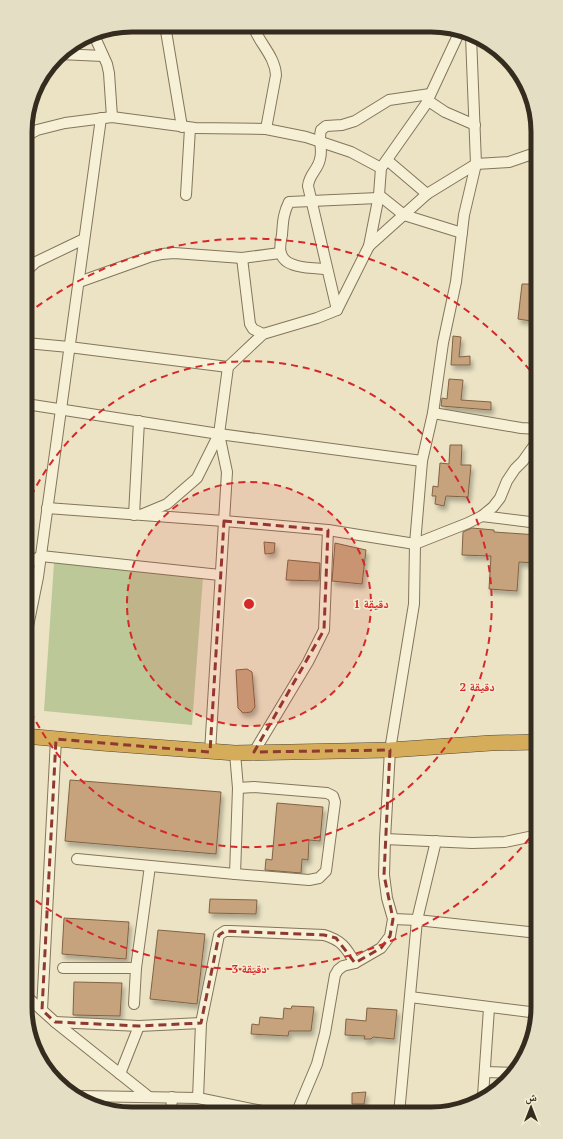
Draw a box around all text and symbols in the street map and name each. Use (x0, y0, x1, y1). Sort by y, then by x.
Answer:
text: 1 دقيقة (353, 596, 389, 611)
centre of rings (242, 597, 256, 611)
text: 2 دقيقة (459, 679, 495, 694)
text: 3 دقيقة (231, 961, 267, 976)
north arrow (511, 1087, 551, 1127)
text: ش (525, 1090, 537, 1105)

